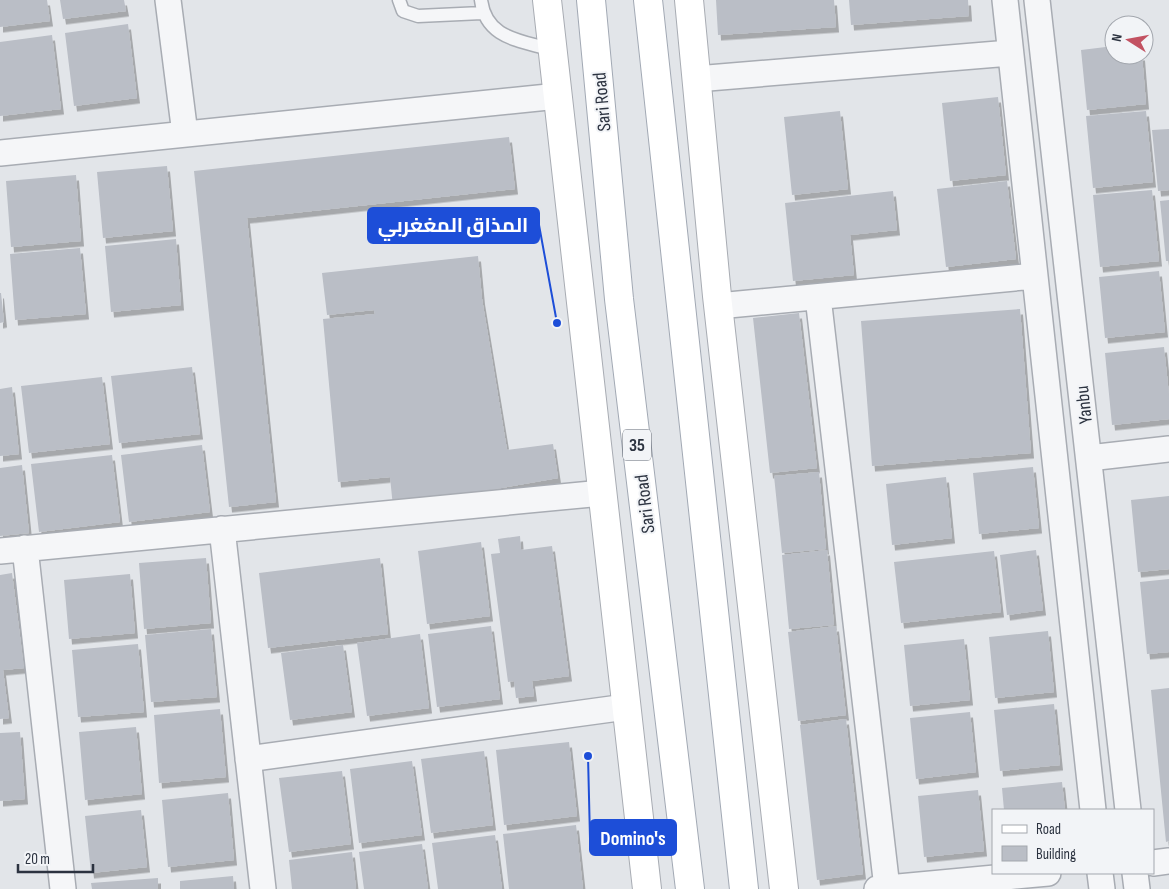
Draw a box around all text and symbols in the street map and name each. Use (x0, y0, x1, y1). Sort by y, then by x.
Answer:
north arrow (1104, 15, 1154, 65)
text: N (1108, 32, 1126, 43)
street label: Sari Road (588, 71, 617, 132)
callout: المذاق المغغربي (368, 208, 539, 243)
text: المذاق المغغربي (378, 214, 528, 241)
street label: Yanbu (1071, 385, 1098, 425)
road number: 35 (623, 430, 651, 460)
street label: Sari Road (630, 473, 661, 535)
legend (992, 809, 1154, 874)
callout: Domino's (590, 820, 676, 855)
text: Road (1036, 820, 1061, 839)
text: Domino's (600, 827, 666, 851)
scale bar (18, 842, 92, 874)
text: Building (1036, 845, 1076, 864)
text: 20 m (25, 850, 50, 869)

